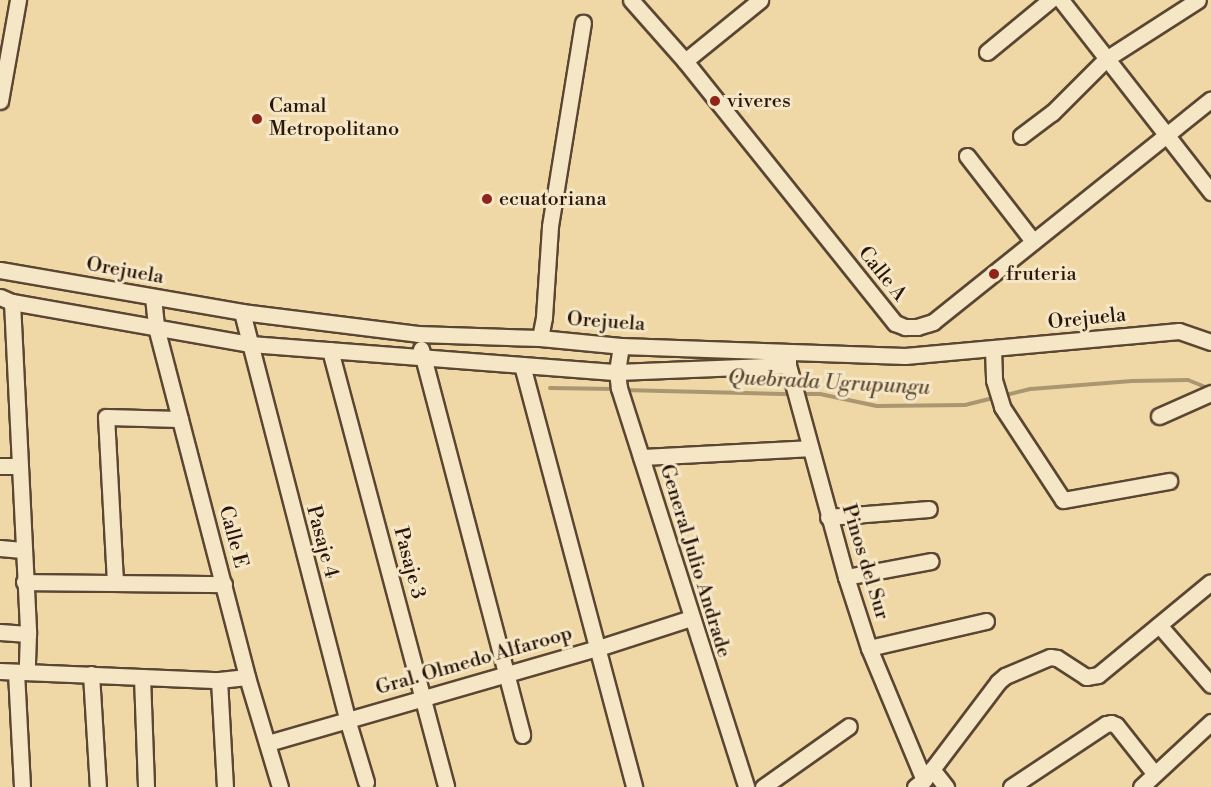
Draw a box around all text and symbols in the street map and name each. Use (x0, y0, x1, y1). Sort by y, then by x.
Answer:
place label: viveres (727, 89, 791, 113)
marker: viveres (708, 94, 722, 108)
place label: Camal Metropolitano (269, 95, 399, 142)
marker: Camal Metropolitano (250, 112, 264, 126)
place label: ecuatoriana (499, 187, 607, 211)
marker: ecuatoriana (480, 192, 494, 206)
street label: Calle A (853, 242, 911, 306)
street label: Orejuela (84, 252, 166, 290)
place label: fruteria (1006, 262, 1077, 286)
marker: fruteria (987, 267, 1001, 281)
street label: Orejuela (1047, 303, 1127, 335)
street label: Orejuela (566, 307, 646, 337)
water label: Quebrada Ugrupungu (727, 365, 931, 401)
street label: General Julio Andrade (654, 462, 736, 660)
street label: Pinos del Sur (836, 501, 894, 623)
street label: Calle E (213, 503, 253, 571)
street label: Pasaje 4 (301, 503, 343, 581)
street label: Pasaje 3 (388, 524, 430, 602)
street label: Gral. Olmedo Alfaroop (373, 621, 575, 701)

